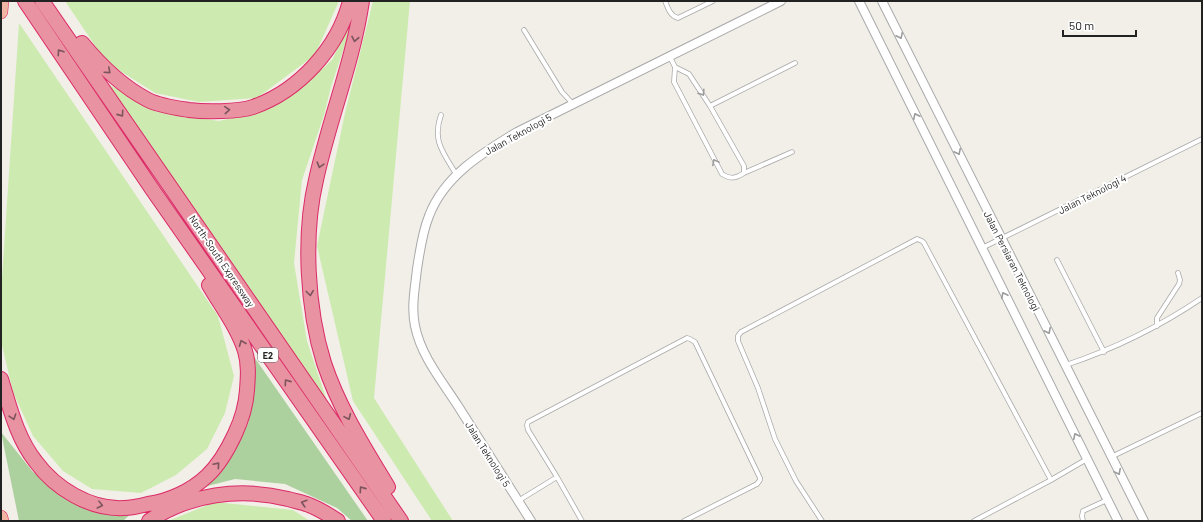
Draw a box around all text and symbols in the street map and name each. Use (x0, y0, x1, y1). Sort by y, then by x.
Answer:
scale bar (1063, 12, 1136, 38)
text: 50 m (1069, 18, 1094, 32)
one-way arrow (895, 32, 903, 39)
one-way arrow (351, 36, 359, 42)
one-way arrow (58, 49, 65, 56)
one-way arrow (103, 66, 110, 73)
one-way arrow (697, 89, 705, 96)
one-way arrow (224, 106, 230, 115)
one-way arrow (116, 110, 123, 117)
street label: Jalan Teknologi 5 (482, 111, 554, 157)
one-way arrow (913, 112, 921, 120)
one-way arrow (953, 148, 961, 156)
one-way arrow (712, 158, 720, 166)
one-way arrow (316, 161, 325, 168)
street label: Jalan Teknologi 4 (1056, 172, 1128, 216)
street label: Jalan Persiaran Teknologi (982, 209, 1042, 313)
street label: North–South Expressway (187, 213, 257, 310)
one-way arrow (305, 290, 314, 297)
one-way arrow (1002, 292, 1009, 299)
one-way arrow (1043, 327, 1050, 334)
one-way arrow (238, 340, 246, 347)
road number: E2 (258, 348, 278, 362)
one-way arrow (285, 380, 292, 387)
one-way arrow (8, 413, 17, 420)
one-way arrow (343, 413, 351, 421)
street label: Jalan Teknologi 5 (463, 419, 513, 489)
one-way arrow (1073, 433, 1080, 440)
one-way arrow (212, 462, 219, 469)
one-way arrow (1114, 468, 1121, 475)
one-way arrow (359, 486, 367, 493)
one-way arrow (96, 500, 103, 509)
one-way arrow (300, 500, 307, 508)

